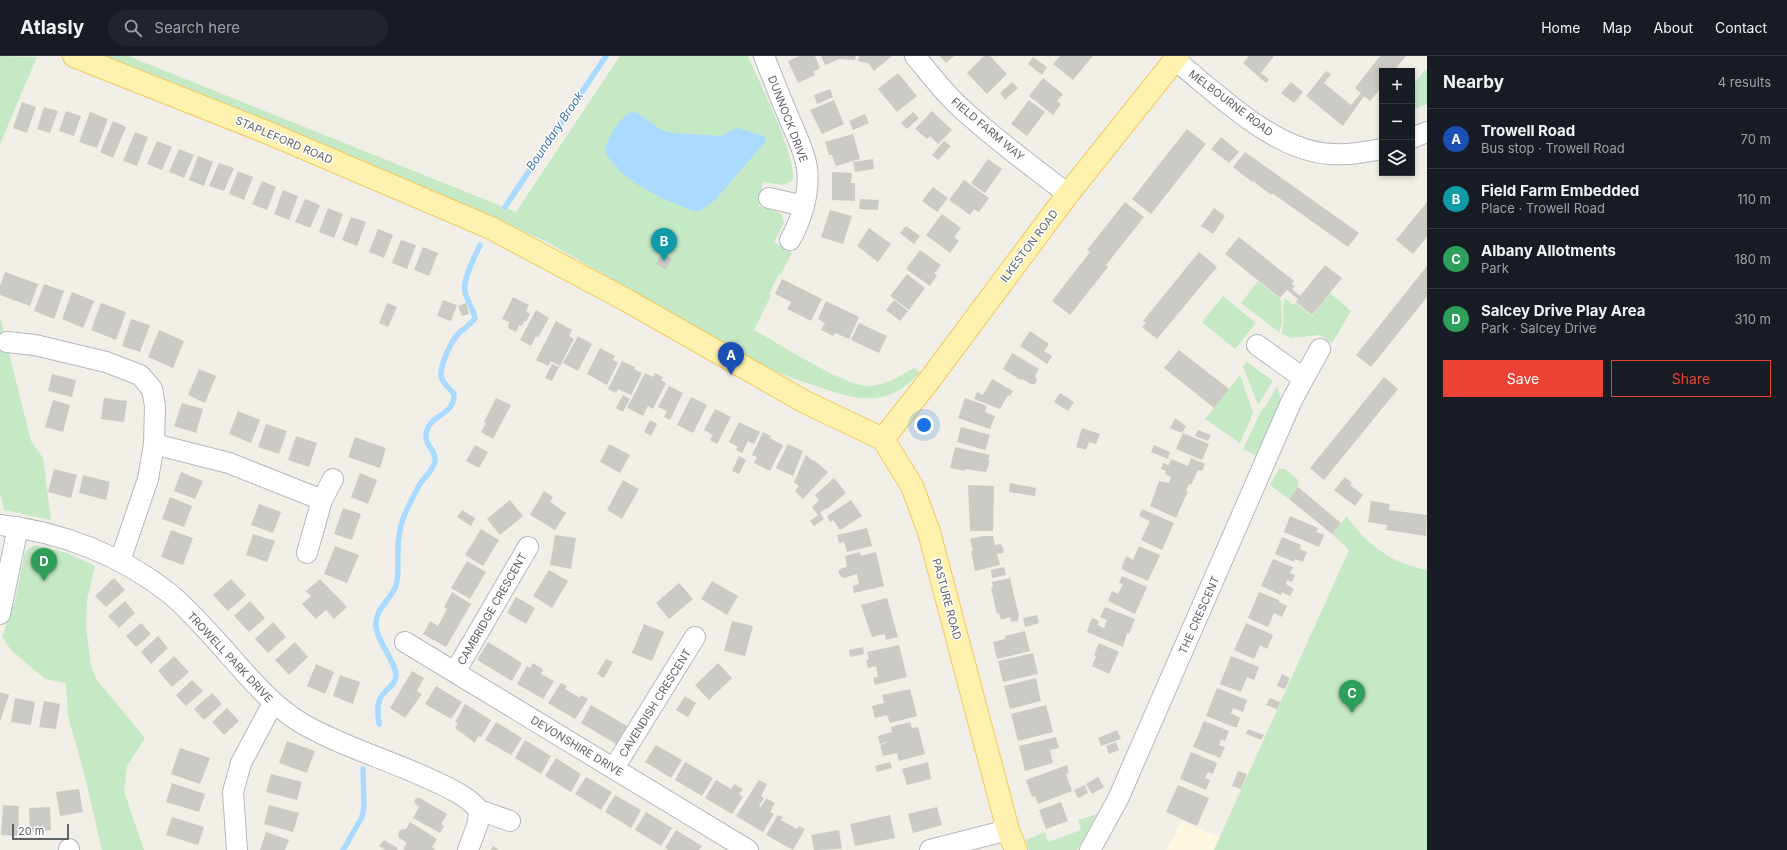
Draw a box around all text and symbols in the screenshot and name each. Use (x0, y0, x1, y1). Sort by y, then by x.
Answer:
search box (108, 10, 388, 46)
text: Atlasly (20, 16, 84, 39)
icon: search (122, 17, 144, 39)
text: Search here (154, 18, 240, 37)
text: Home (1541, 19, 1580, 36)
text: Map (1602, 19, 1632, 36)
text: About (1654, 19, 1693, 36)
text: Contact (1715, 19, 1767, 36)
street label: MELBOURNE ROAD (1186, 67, 1276, 139)
map controls (1379, 68, 1415, 176)
button: + (1379, 68, 1415, 104)
text: Nearby (1443, 72, 1504, 92)
street label: DUNNOCK DRIVE (765, 74, 811, 164)
text: 4 results (1718, 74, 1771, 90)
water label: Boundary Brook (523, 88, 587, 173)
street label: FIELD FARM WAY (949, 94, 1028, 164)
button: − (1379, 104, 1415, 140)
street label: STAPLEFORD ROAD (233, 113, 335, 167)
text: Trowell Road (1481, 121, 1575, 140)
text: A (1451, 131, 1461, 147)
text: 70 m (1741, 131, 1771, 147)
button: layers (1379, 140, 1415, 176)
text: Bus stop · Trowell Road (1481, 140, 1625, 156)
text: Field Farm Embedded (1481, 181, 1639, 200)
text: B (1452, 191, 1460, 207)
text: 110 m (1737, 191, 1771, 207)
text: Place · Trowell Road (1481, 200, 1605, 216)
street label: ILKESTON ROAD (997, 207, 1061, 285)
pin: B (651, 228, 677, 261)
text: Albany Allotments (1481, 241, 1616, 260)
text: C (1451, 251, 1461, 267)
text: 180 m (1734, 251, 1771, 267)
text: Park (1481, 260, 1509, 276)
text: Salcey Drive Play Area (1481, 301, 1646, 320)
text: D (1451, 311, 1461, 327)
text: 310 m (1734, 311, 1771, 327)
text: Park · Salcey Drive (1481, 320, 1597, 336)
pin: A (718, 342, 744, 375)
button: Save (1443, 360, 1603, 397)
button: Share (1611, 360, 1771, 397)
your location (914, 415, 934, 435)
pin: D (31, 548, 57, 581)
street label: CAMBRIDGE CRESCENT (454, 550, 530, 668)
street label: PASTURE ROAD (929, 557, 965, 641)
street label: THE CRESCENT (1176, 574, 1222, 656)
street label: TROWELL PARK DRIVE (184, 609, 276, 705)
street label: CAVENDISH CRESCENT (616, 646, 694, 760)
pin: C (1339, 680, 1365, 713)
street label: DEVONSHIRE DRIVE (528, 713, 626, 779)
scale bar (12, 822, 69, 841)
text: 20 m (18, 824, 44, 838)

